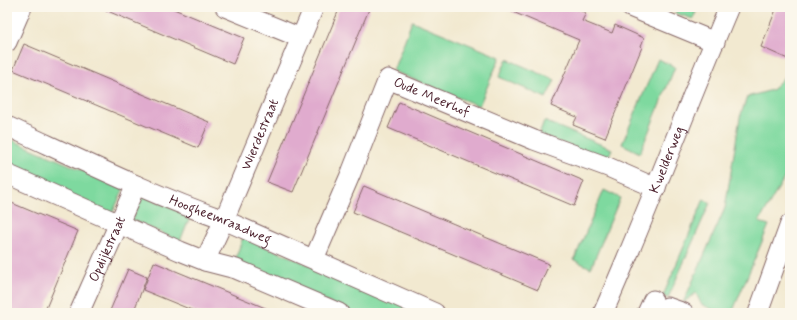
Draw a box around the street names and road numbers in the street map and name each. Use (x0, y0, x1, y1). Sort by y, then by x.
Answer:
street label: Oude Meerhof (391, 73, 473, 121)
street label: Wierdestraat (237, 96, 283, 173)
street label: Kwelderweg (645, 123, 688, 196)
street label: Hoogheemraadweg (166, 191, 274, 251)
street label: Opdijkstraat (85, 213, 130, 285)

